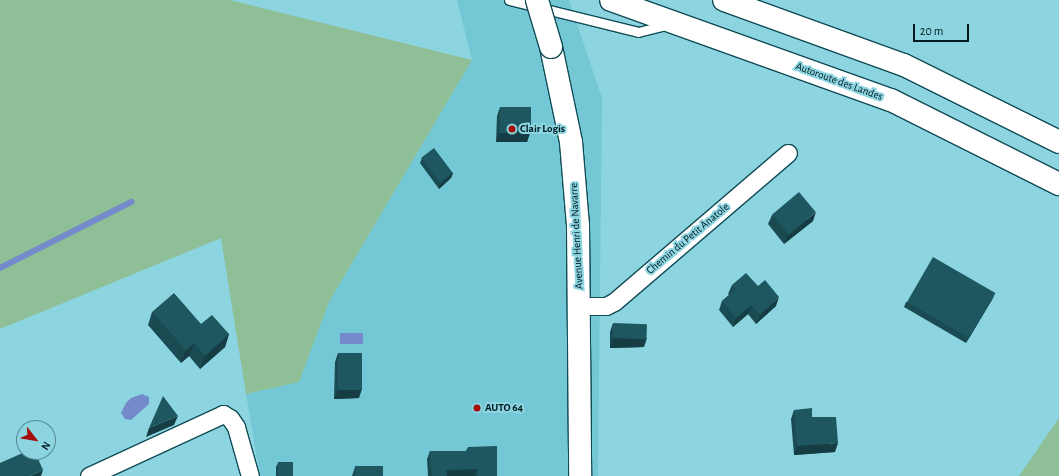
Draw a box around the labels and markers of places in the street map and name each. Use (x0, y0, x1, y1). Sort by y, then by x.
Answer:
place label: Clair Logis (520, 122, 565, 136)
marker: Clair Logis (507, 124, 517, 134)
place label: AUTO 64 (485, 401, 523, 415)
marker: AUTO 64 (472, 403, 482, 413)

